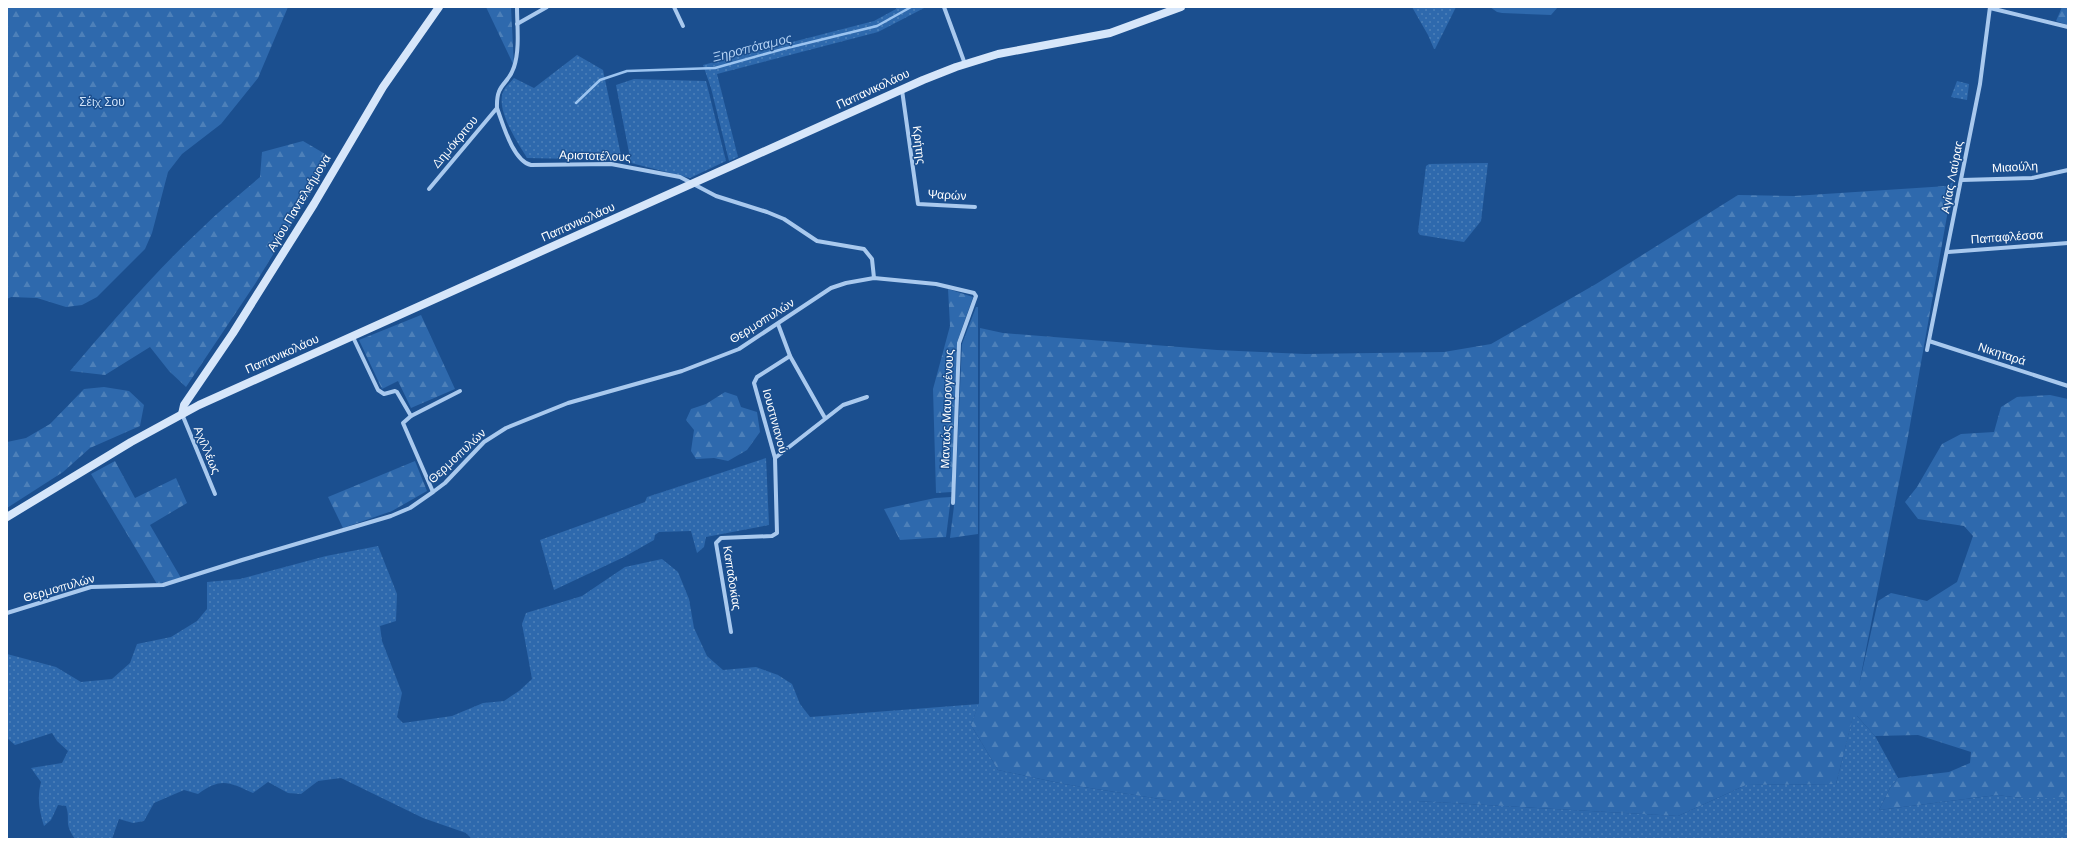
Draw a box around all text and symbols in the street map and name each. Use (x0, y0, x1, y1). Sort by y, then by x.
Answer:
water label: Ξηροπόταμος (710, 29, 794, 65)
street label: Παπανικολάου (834, 65, 912, 112)
park label: Σέιχ Σου (79, 94, 125, 109)
street label: Δημόκριτου (428, 113, 481, 171)
street label: Κρήτης (910, 125, 929, 165)
street label: Αγίας Λαύρας (1937, 139, 1966, 215)
street label: Αριστοτέλους (559, 147, 631, 164)
street label: Αγίου Παντελεήμονα (264, 151, 334, 254)
street label: Μιαούλη (1992, 158, 2038, 175)
street label: Ψαρών (927, 186, 967, 203)
street label: Παπανικολάου (539, 199, 617, 244)
street label: Παπαφλέσσα (1970, 226, 2044, 247)
street label: Θερμοπυλών (727, 295, 797, 346)
street label: Παπανικολάου (243, 331, 321, 376)
street label: Νικηταρά (1976, 339, 2028, 368)
street label: Μαντώς Μαυρογένους (937, 349, 956, 469)
street label: Ιουστινιανού (760, 387, 791, 455)
street label: Αχιλλέως (191, 424, 224, 476)
street label: Θερμοπυλών (425, 425, 489, 486)
street label: Καπαδοκίας (720, 545, 745, 611)
street label: Θερμοπυλών (22, 570, 96, 605)

